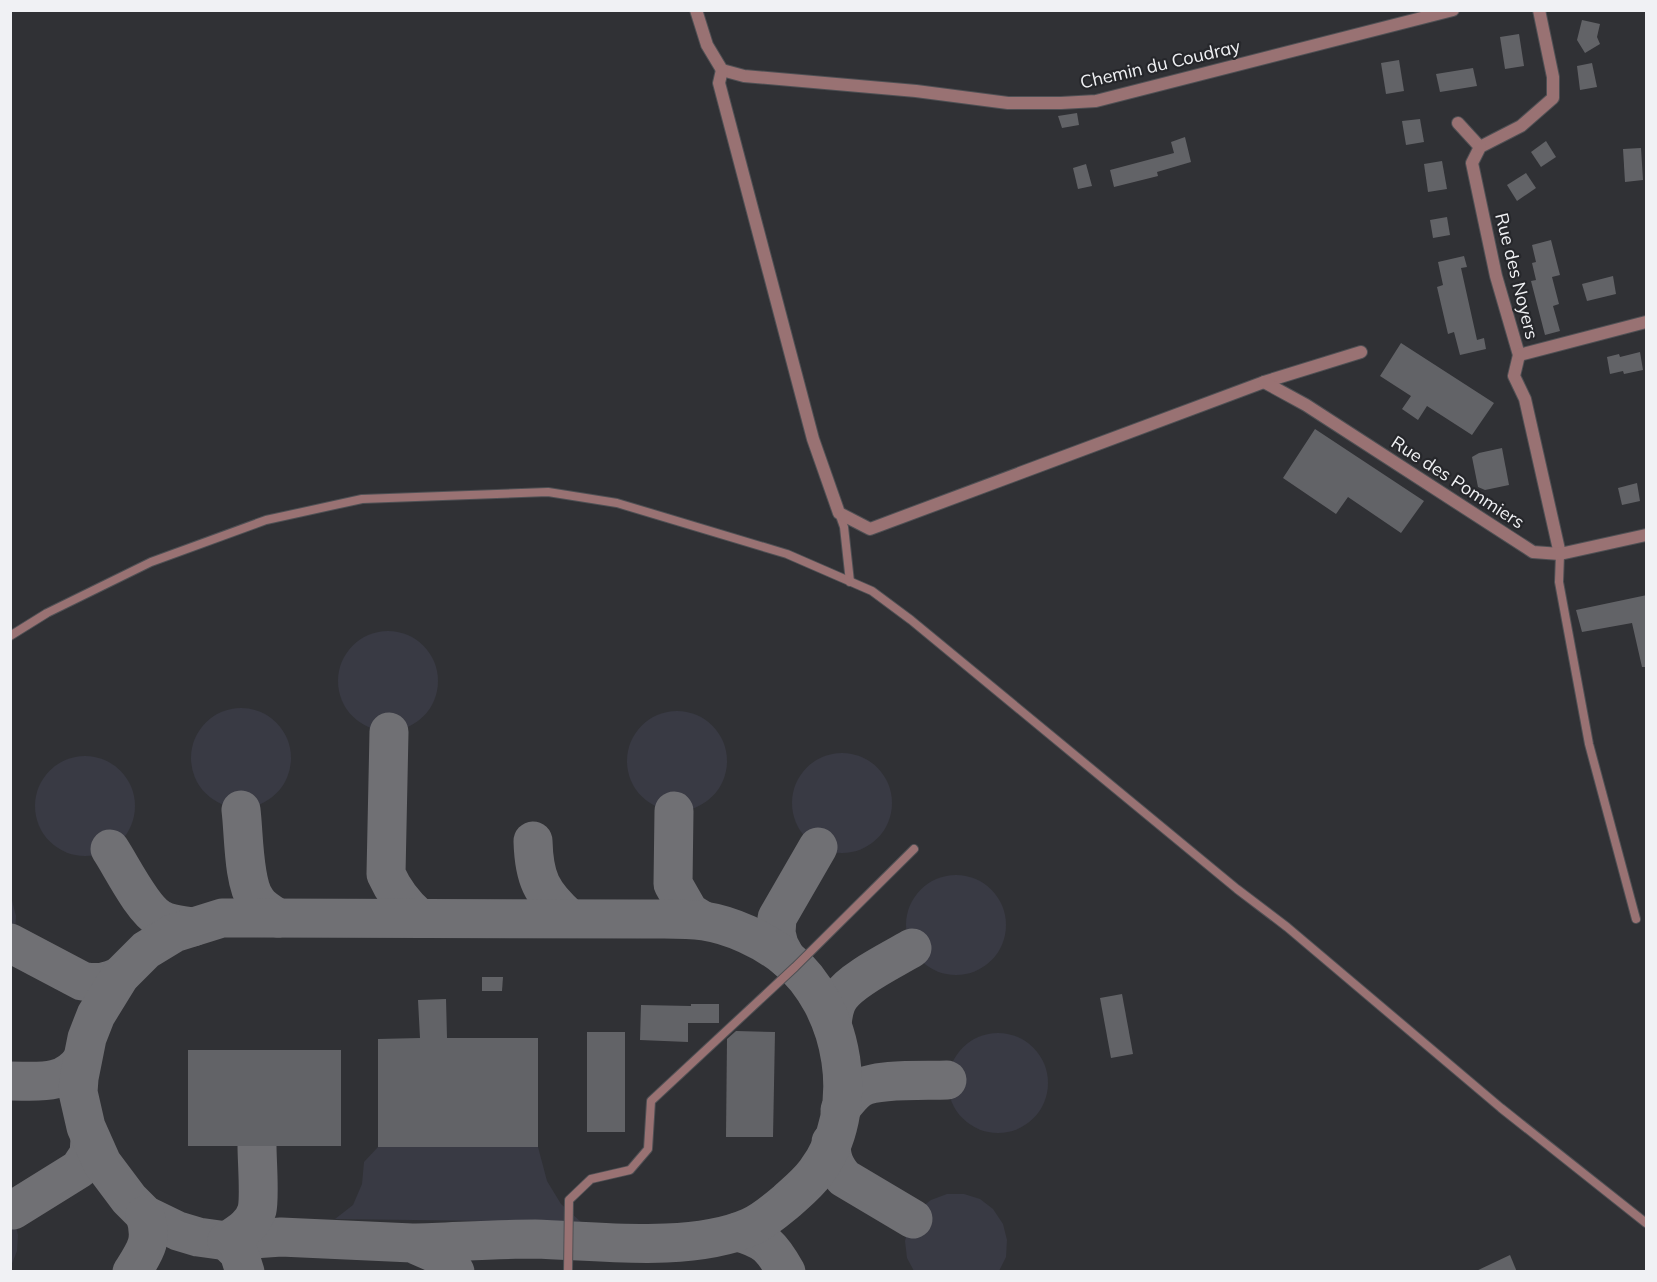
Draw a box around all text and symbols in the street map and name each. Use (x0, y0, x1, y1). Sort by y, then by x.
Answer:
street label: Chemin du Coudray (1078, 34, 1243, 94)
street label: Rue des Noyers (1490, 210, 1544, 342)
street label: Rue des Pommiers (1387, 430, 1529, 534)

